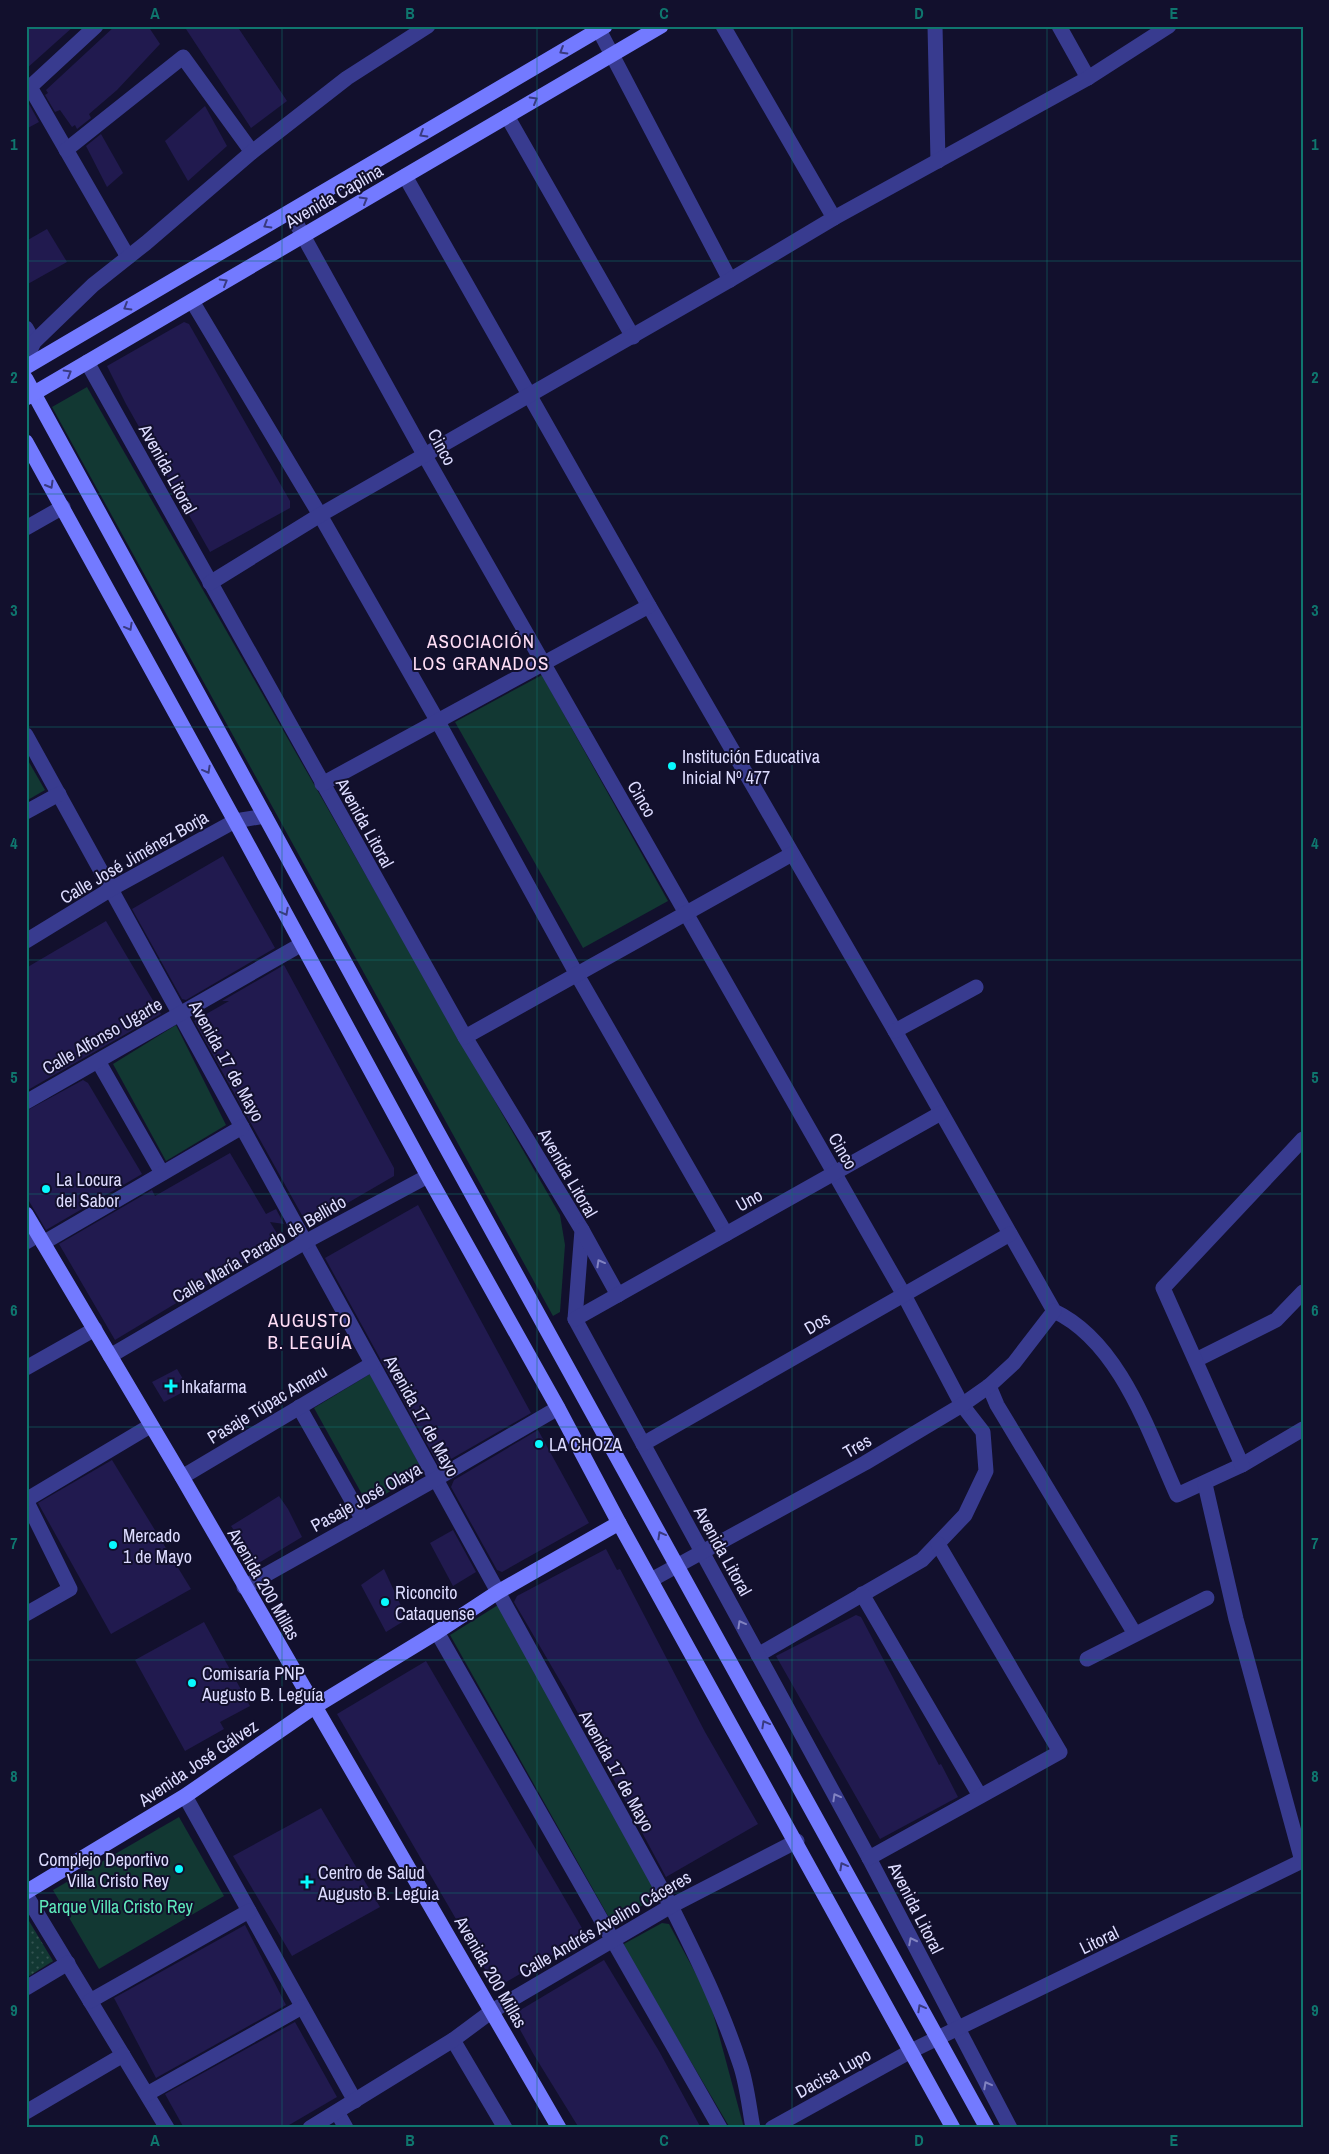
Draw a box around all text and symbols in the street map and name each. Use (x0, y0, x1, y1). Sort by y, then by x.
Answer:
text: A (150, 2, 160, 24)
text: B (405, 2, 415, 24)
text: C (659, 2, 669, 24)
text: D (914, 2, 924, 24)
text: E (1170, 2, 1179, 24)
one-way arrow (559, 45, 568, 55)
one-way arrow (529, 97, 538, 107)
one-way arrow (419, 127, 428, 137)
text: 1 (10, 133, 18, 155)
text: 1 (1311, 133, 1319, 155)
street label: Avenida Caplina (280, 158, 387, 235)
one-way arrow (359, 196, 368, 206)
one-way arrow (264, 218, 273, 228)
one-way arrow (218, 278, 227, 288)
one-way arrow (124, 301, 133, 311)
text: 2 (10, 366, 18, 388)
text: 2 (1311, 366, 1319, 388)
one-way arrow (63, 369, 72, 379)
street label: Avenida Litoral (133, 419, 203, 518)
street label: Cinco (422, 424, 462, 470)
one-way arrow (44, 479, 54, 488)
text: 3 (10, 599, 18, 621)
text: 3 (1311, 599, 1319, 621)
one-way arrow (123, 622, 133, 631)
district label: ASOCIACIÓN LOS GRANADOS (413, 628, 549, 676)
place label: Institución Educativa Inicial Nº 477 (682, 744, 820, 790)
marker: Institución Educativa Inicial Nº 477 (666, 760, 678, 772)
one-way arrow (201, 764, 211, 773)
street label: Avenida Litoral (330, 773, 400, 872)
street label: Cinco (622, 776, 662, 822)
street label: Calle José Jiménez Borja (55, 804, 213, 910)
text: 4 (10, 832, 18, 854)
text: 4 (1311, 832, 1319, 854)
one-way arrow (278, 907, 288, 916)
street label: Calle Alfonso Ugarte (37, 992, 167, 1080)
street label: Avenida 17 de Mayo (183, 995, 271, 1126)
text: 5 (10, 1066, 18, 1088)
text: 5 (1311, 1066, 1319, 1088)
street label: Avenida Litoral (532, 1123, 604, 1222)
street label: Cinco (823, 1128, 863, 1174)
place label: La Locura del Sabor (56, 1167, 122, 1213)
marker: La Locura del Sabor (40, 1183, 52, 1195)
street label: Uno (731, 1183, 767, 1217)
street label: Calle María Parado de Bellido (167, 1189, 351, 1309)
one-way arrow (596, 1259, 606, 1268)
text: 6 (10, 1299, 18, 1321)
text: 6 (1311, 1299, 1319, 1321)
street label: Dos (799, 1306, 835, 1340)
district label: AUGUSTO B. LEGUÍA (267, 1307, 353, 1355)
street label: Avenida 17 de Mayo (378, 1350, 466, 1481)
street label: Pasaje Túpac Amaru (202, 1358, 332, 1450)
place label: Inkafarma (181, 1374, 247, 1399)
marker: Inkafarma (165, 1380, 177, 1392)
street label: Tres (838, 1428, 876, 1464)
place label: LA CHOZA (549, 1432, 622, 1457)
marker: LA CHOZA (533, 1438, 545, 1450)
street label: Pasaje José Olaya (306, 1456, 426, 1538)
street label: Avenida Litoral (688, 1501, 758, 1600)
place label: Mercado 1 de Mayo (123, 1523, 192, 1569)
street label: Avenida 200 Millas (221, 1523, 306, 1644)
text: 7 (10, 1532, 18, 1554)
one-way arrow (657, 1532, 667, 1541)
text: 7 (1311, 1532, 1319, 1554)
marker: Mercado 1 de Mayo (107, 1539, 119, 1551)
place label: Riconcito Cataquense (395, 1580, 475, 1626)
marker: Riconcito Cataquense (379, 1596, 391, 1608)
one-way arrow (737, 1620, 747, 1629)
place label: Comisaría PNP Augusto B. Leguía (201, 1661, 323, 1707)
marker: Comisaría PNP Augusto B. Leguía (186, 1677, 198, 1689)
street label: Avenida 17 de Mayo (573, 1705, 661, 1836)
street label: Avenida José Gálvez (132, 1714, 263, 1813)
one-way arrow (761, 1720, 771, 1729)
text: 8 (10, 1765, 18, 1787)
text: 8 (1311, 1765, 1319, 1787)
one-way arrow (832, 1793, 842, 1802)
place label: Complejo Deportivo Villa Cristo Rey (39, 1847, 170, 1893)
street label: Avenida Litoral (882, 1857, 950, 1958)
place label: Centro de Salud Augusto B. Leguia (317, 1860, 439, 1906)
one-way arrow (839, 1862, 849, 1871)
marker: Complejo Deportivo Villa Cristo Rey (173, 1863, 185, 1875)
street label: Calle Andrés Avelino Cáceres (514, 1864, 696, 1984)
marker: Centro de Salud Augusto B. Leguia (300, 1875, 314, 1889)
park label: Parque Villa Cristo Rey (39, 1894, 194, 1919)
street label: Avenida 200 Millas (448, 1911, 533, 2032)
street label: Litoral (1075, 1920, 1123, 1960)
one-way arrow (908, 1937, 918, 1946)
text: 9 (10, 1999, 18, 2021)
text: 9 (1311, 1999, 1319, 2021)
one-way arrow (917, 2005, 927, 2014)
street label: Dacisa Lupo (791, 2042, 875, 2104)
one-way arrow (983, 2081, 993, 2090)
text: A (150, 2129, 160, 2151)
text: B (405, 2129, 415, 2151)
text: C (659, 2129, 669, 2151)
text: D (914, 2129, 924, 2151)
text: E (1170, 2129, 1179, 2151)

